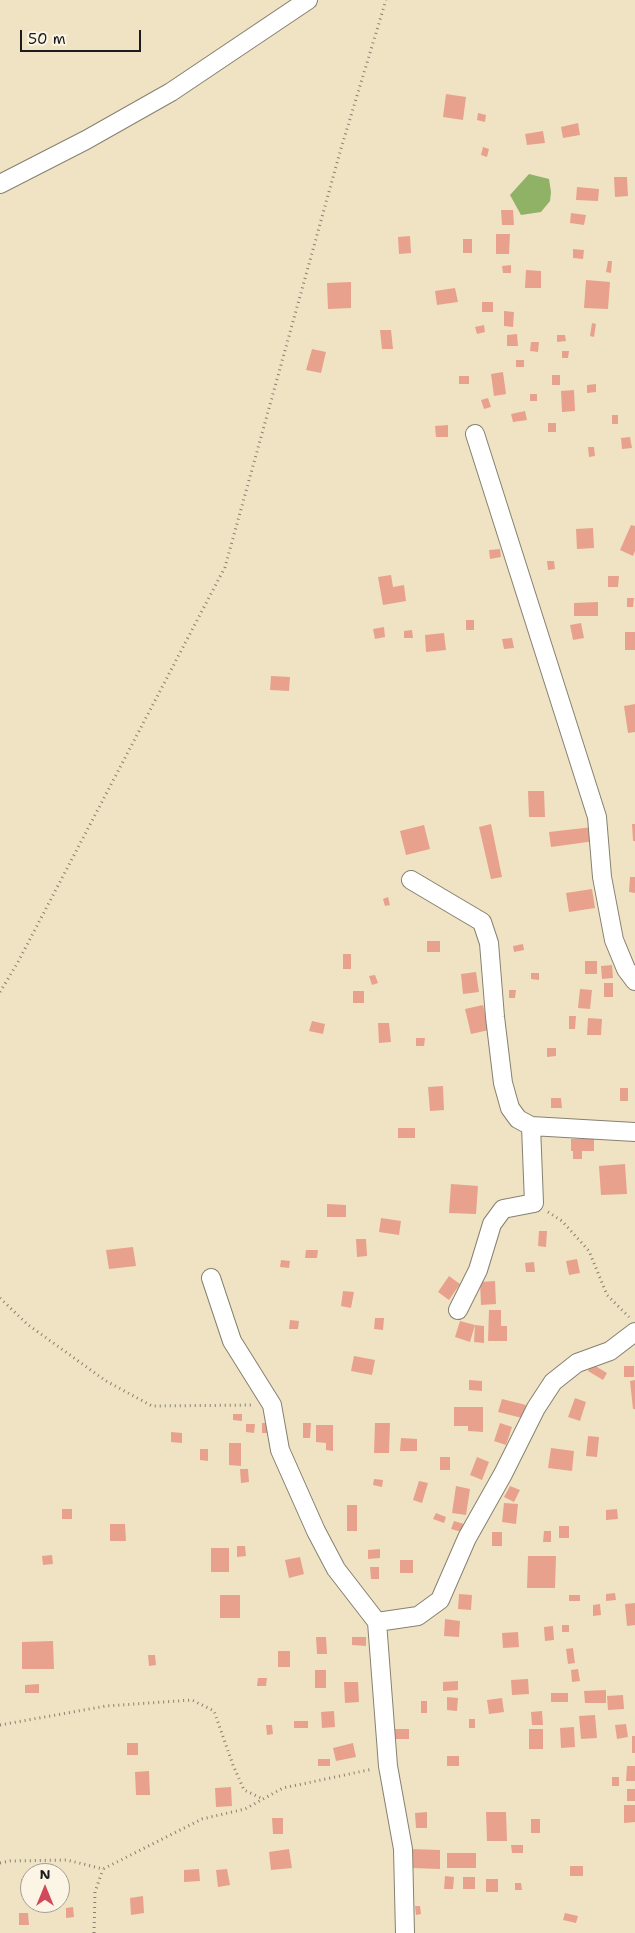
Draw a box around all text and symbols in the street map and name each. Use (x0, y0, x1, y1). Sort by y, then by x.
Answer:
scale bar (22, 20, 144, 52)
text: 50 m (28, 29, 66, 49)
north arrow (20, 1863, 70, 1913)
text: N (39, 1865, 51, 1883)

